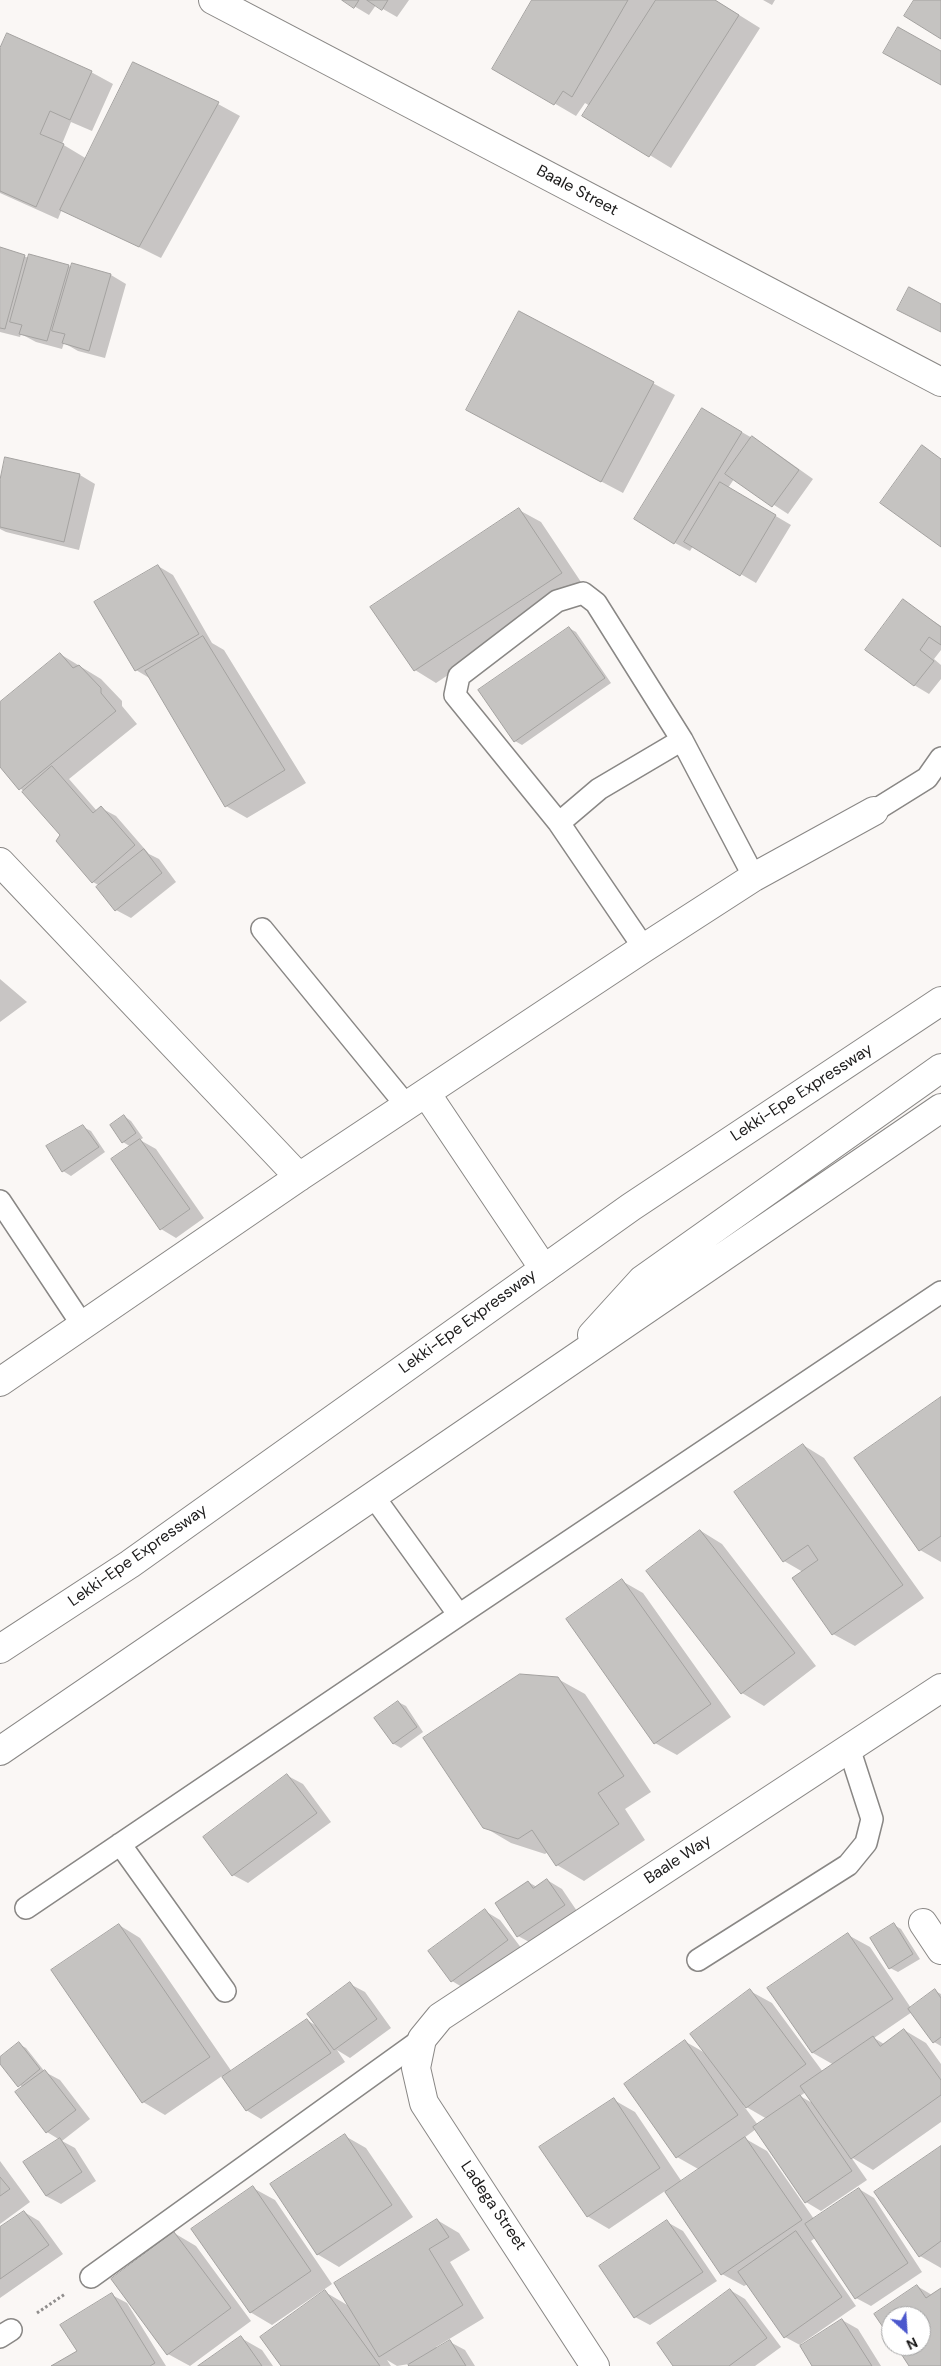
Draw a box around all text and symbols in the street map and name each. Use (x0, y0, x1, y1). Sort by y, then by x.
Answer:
street label: Baale Street (533, 162, 621, 220)
street label: Lekki-Epe Expressway (728, 1040, 876, 1146)
street label: Lekki-Epe Expressway (396, 1266, 540, 1378)
street label: Lekki-Epe Expressway (65, 1501, 211, 1611)
street label: Baale Way (641, 1831, 715, 1889)
street label: Ladega Street (456, 2158, 530, 2254)
north arrow (881, 2306, 931, 2356)
text: N (904, 2333, 921, 2354)

